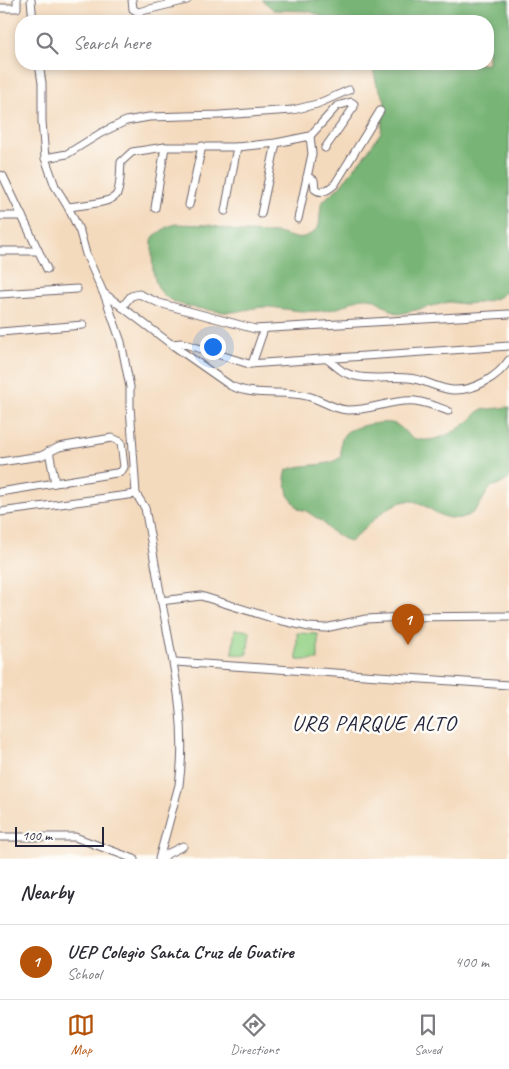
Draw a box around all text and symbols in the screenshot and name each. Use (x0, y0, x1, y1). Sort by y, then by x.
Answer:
search box (15, 15, 494, 70)
icon: search (33, 29, 61, 57)
text: Search here (73, 31, 150, 55)
your location (200, 334, 226, 360)
pin: 1 (392, 604, 424, 645)
district label: URB PARQUE ALTO (292, 709, 457, 737)
scale bar (15, 824, 104, 847)
text: 100 m (22, 827, 52, 844)
text: Nearby (20, 879, 73, 905)
text: UEP Colegio Santa Cruz de Guatire (67, 940, 294, 964)
text: 1 (32, 952, 40, 972)
text: 400 m (455, 952, 489, 972)
text: School (67, 964, 101, 984)
tab: Map (67, 1011, 95, 1058)
tab: Directions (230, 1011, 279, 1058)
tab: Saved (414, 1011, 442, 1058)

